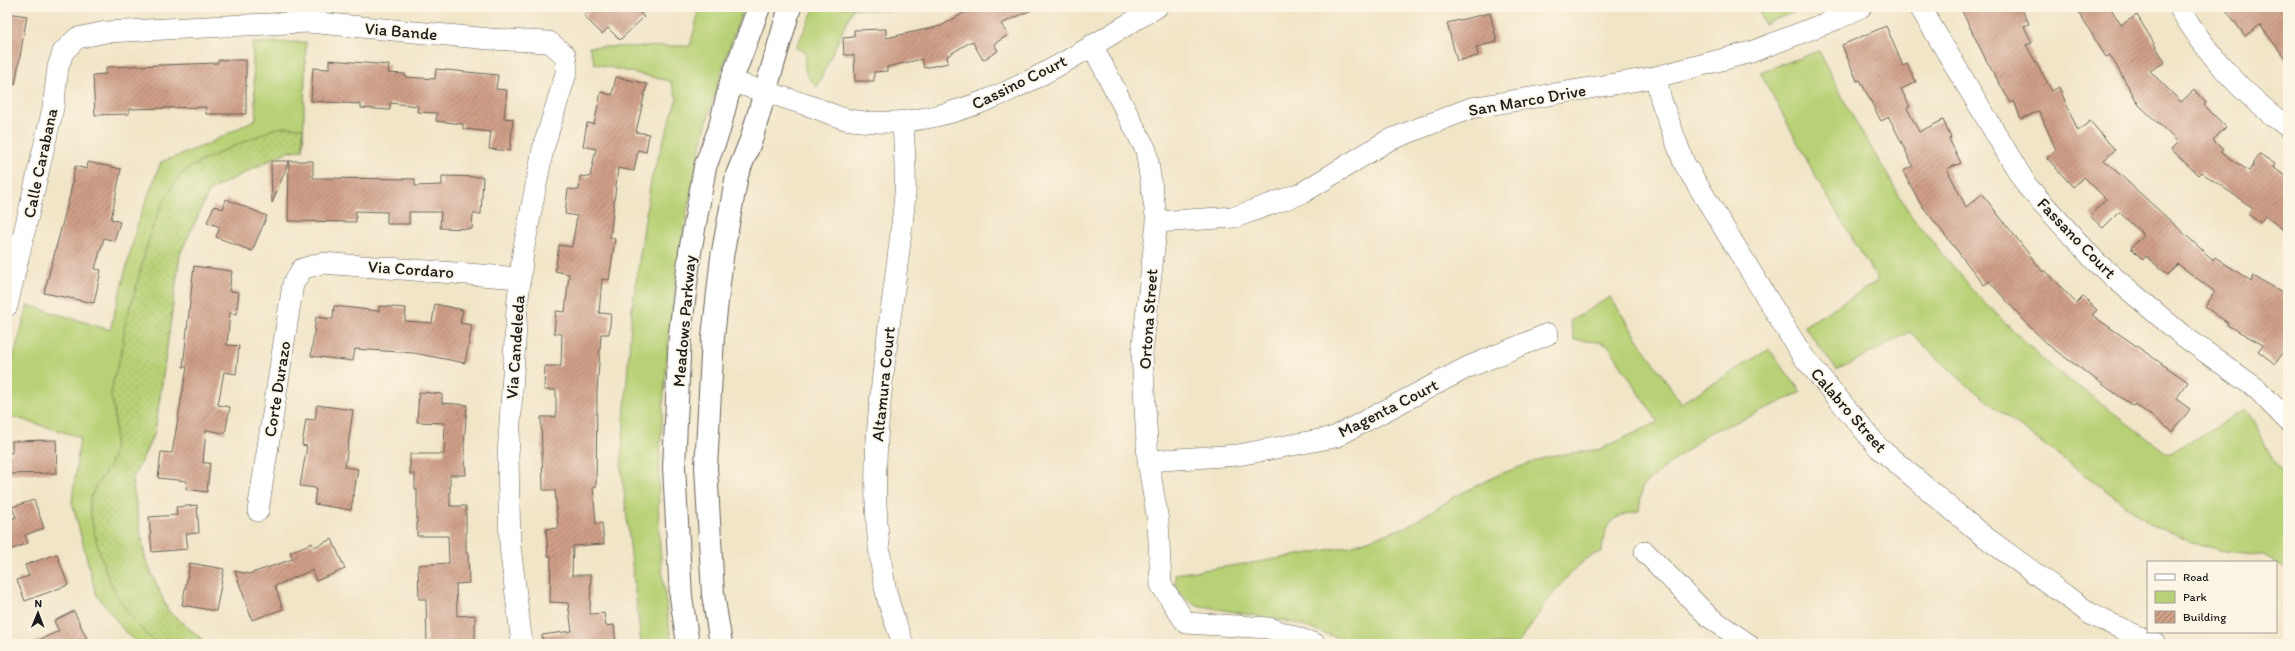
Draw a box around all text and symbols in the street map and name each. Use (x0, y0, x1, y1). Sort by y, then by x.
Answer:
street label: Via Bande (364, 18, 438, 44)
street label: Cassino Court (968, 50, 1070, 114)
street label: San Marco Drive (1467, 80, 1587, 120)
street label: Calle Carabana (19, 106, 61, 220)
street label: Fassano Court (2033, 193, 2121, 283)
street label: Meadows Parkway (668, 254, 700, 388)
street label: Via Cordaro (367, 256, 455, 282)
street label: Ortona Street (1135, 268, 1161, 370)
street label: Via Candeleda (501, 294, 529, 400)
street label: Altamura Court (867, 325, 899, 443)
street label: Corte Durazo (260, 340, 294, 438)
street label: Calabro Street (1807, 363, 1891, 457)
street label: Magenta Court (1335, 374, 1442, 442)
legend (2147, 561, 2277, 633)
text: Road (2183, 570, 2209, 584)
text: Park (2183, 590, 2207, 604)
north arrow (18, 593, 58, 633)
text: N (34, 597, 42, 610)
text: Building (2183, 610, 2227, 624)

